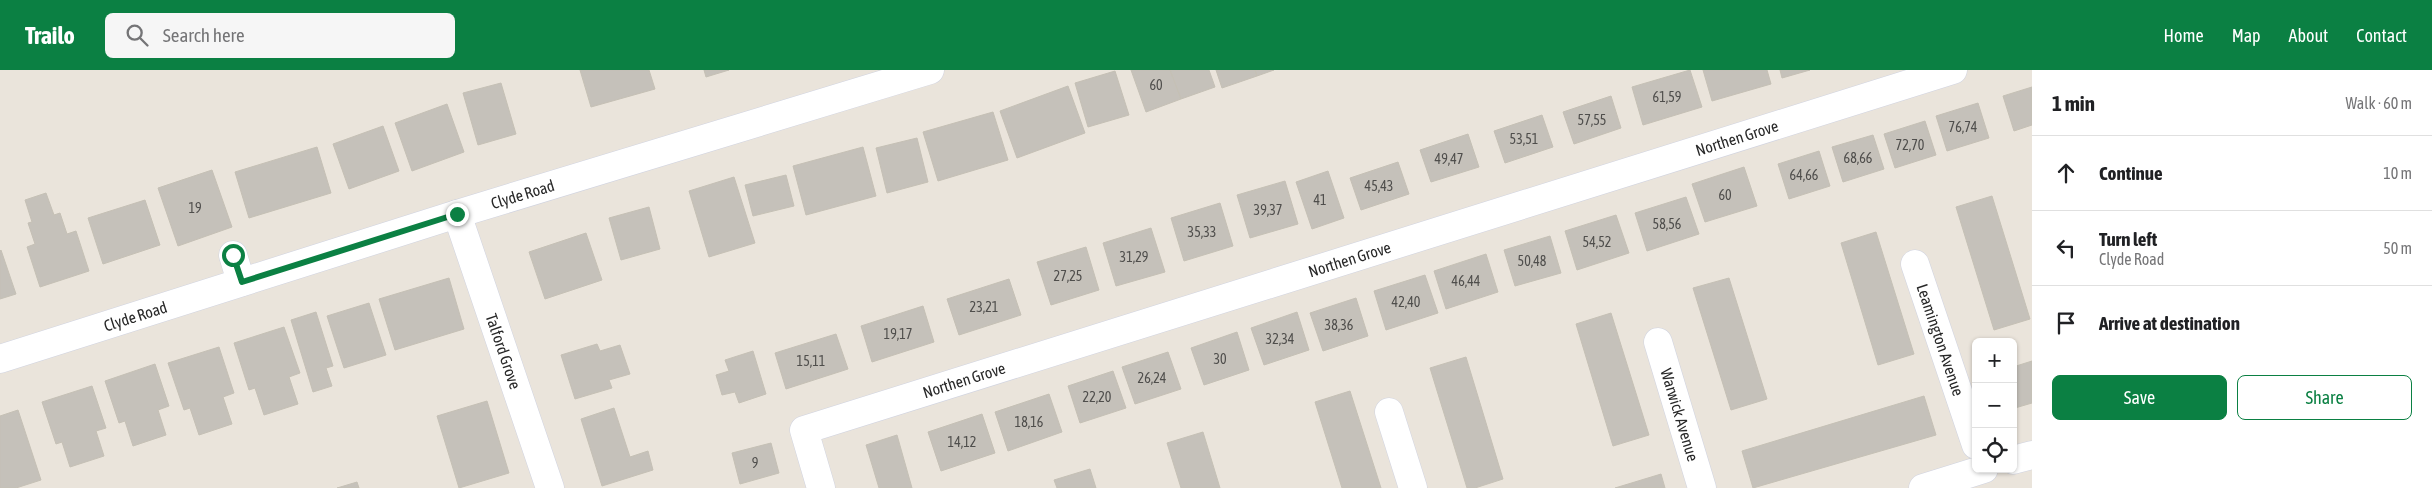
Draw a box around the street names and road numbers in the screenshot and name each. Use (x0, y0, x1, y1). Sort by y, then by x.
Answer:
street label: Northen Grove (1693, 116, 1780, 159)
street label: Clyde Road (489, 176, 556, 212)
street label: Northen Grove (1306, 238, 1393, 280)
street label: Leamington Avenue (1913, 281, 1968, 398)
street label: Clyde Road (101, 298, 169, 335)
street label: Talford Grove (482, 311, 525, 391)
street label: Northen Grove (920, 359, 1007, 401)
street label: Warwick Avenue (1657, 366, 1702, 463)

